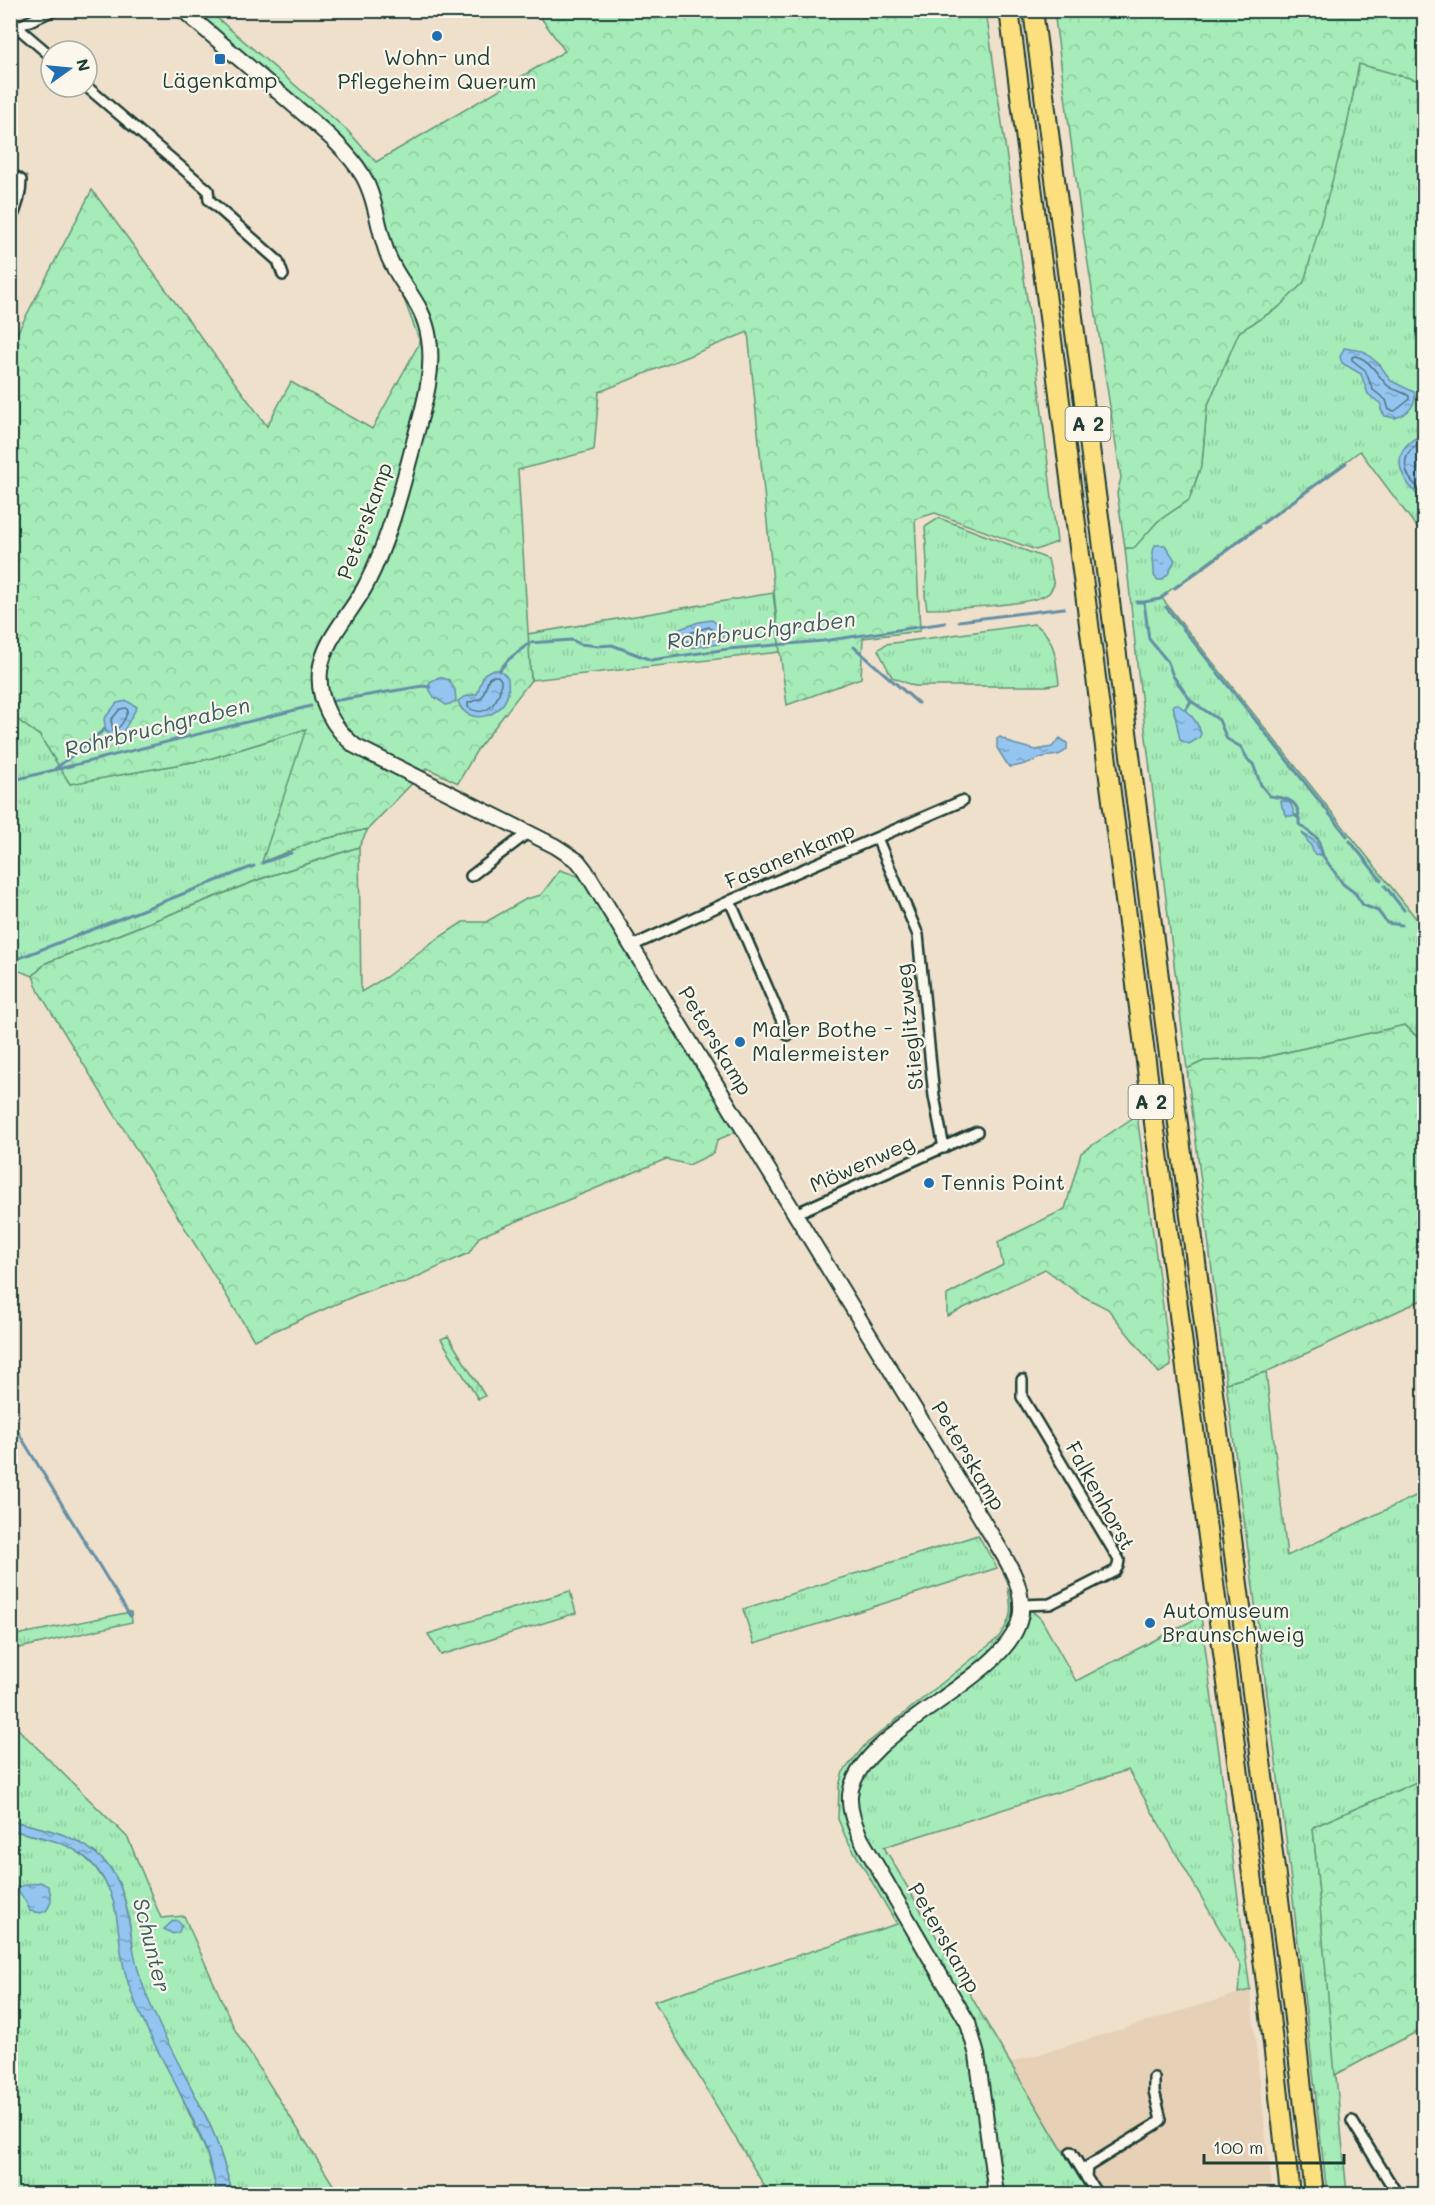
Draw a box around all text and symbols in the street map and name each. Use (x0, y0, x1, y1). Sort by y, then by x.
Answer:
marker: Wohn- und Pflegeheim Querum (430, 29, 444, 43)
north arrow (39, 39, 99, 99)
place label: Wohn- und Pflegeheim Querum (338, 43, 536, 94)
marker: Lägenkamp (213, 52, 227, 66)
text: N (72, 56, 96, 74)
place label: Lägenkamp (163, 66, 277, 93)
road number: A 2 (1066, 407, 1110, 441)
street label: Peterskamp (330, 458, 397, 583)
water label: Rohrbruchgraben (665, 604, 857, 655)
water label: Rohrbruchgraben (61, 689, 253, 764)
street label: Fasanenkamp (720, 815, 858, 894)
street label: Stieglitzweg (888, 963, 929, 1092)
street label: Peterskamp (673, 981, 759, 1100)
place label: Maler Bothe - Malermeister (752, 1015, 893, 1066)
marker: Maler Bothe - Malermeister (733, 1035, 747, 1049)
road number: A 2 (1128, 1085, 1174, 1119)
street label: Möwenweg (805, 1128, 918, 1198)
place label: Tennis Point (941, 1168, 1065, 1195)
marker: Tennis Point (922, 1176, 936, 1190)
street label: Peterskamp (926, 1396, 1012, 1515)
street label: Falkenhorst (1060, 1436, 1142, 1554)
place label: Automuseum Braunschweig (1162, 1596, 1304, 1647)
marker: Automuseum Braunschweig (1143, 1616, 1157, 1630)
street label: Peterskamp (903, 1877, 988, 1997)
water label: Schunter (127, 1895, 178, 1995)
scale bar (1204, 2127, 1344, 2165)
text: 100 m (1213, 2135, 1263, 2159)

